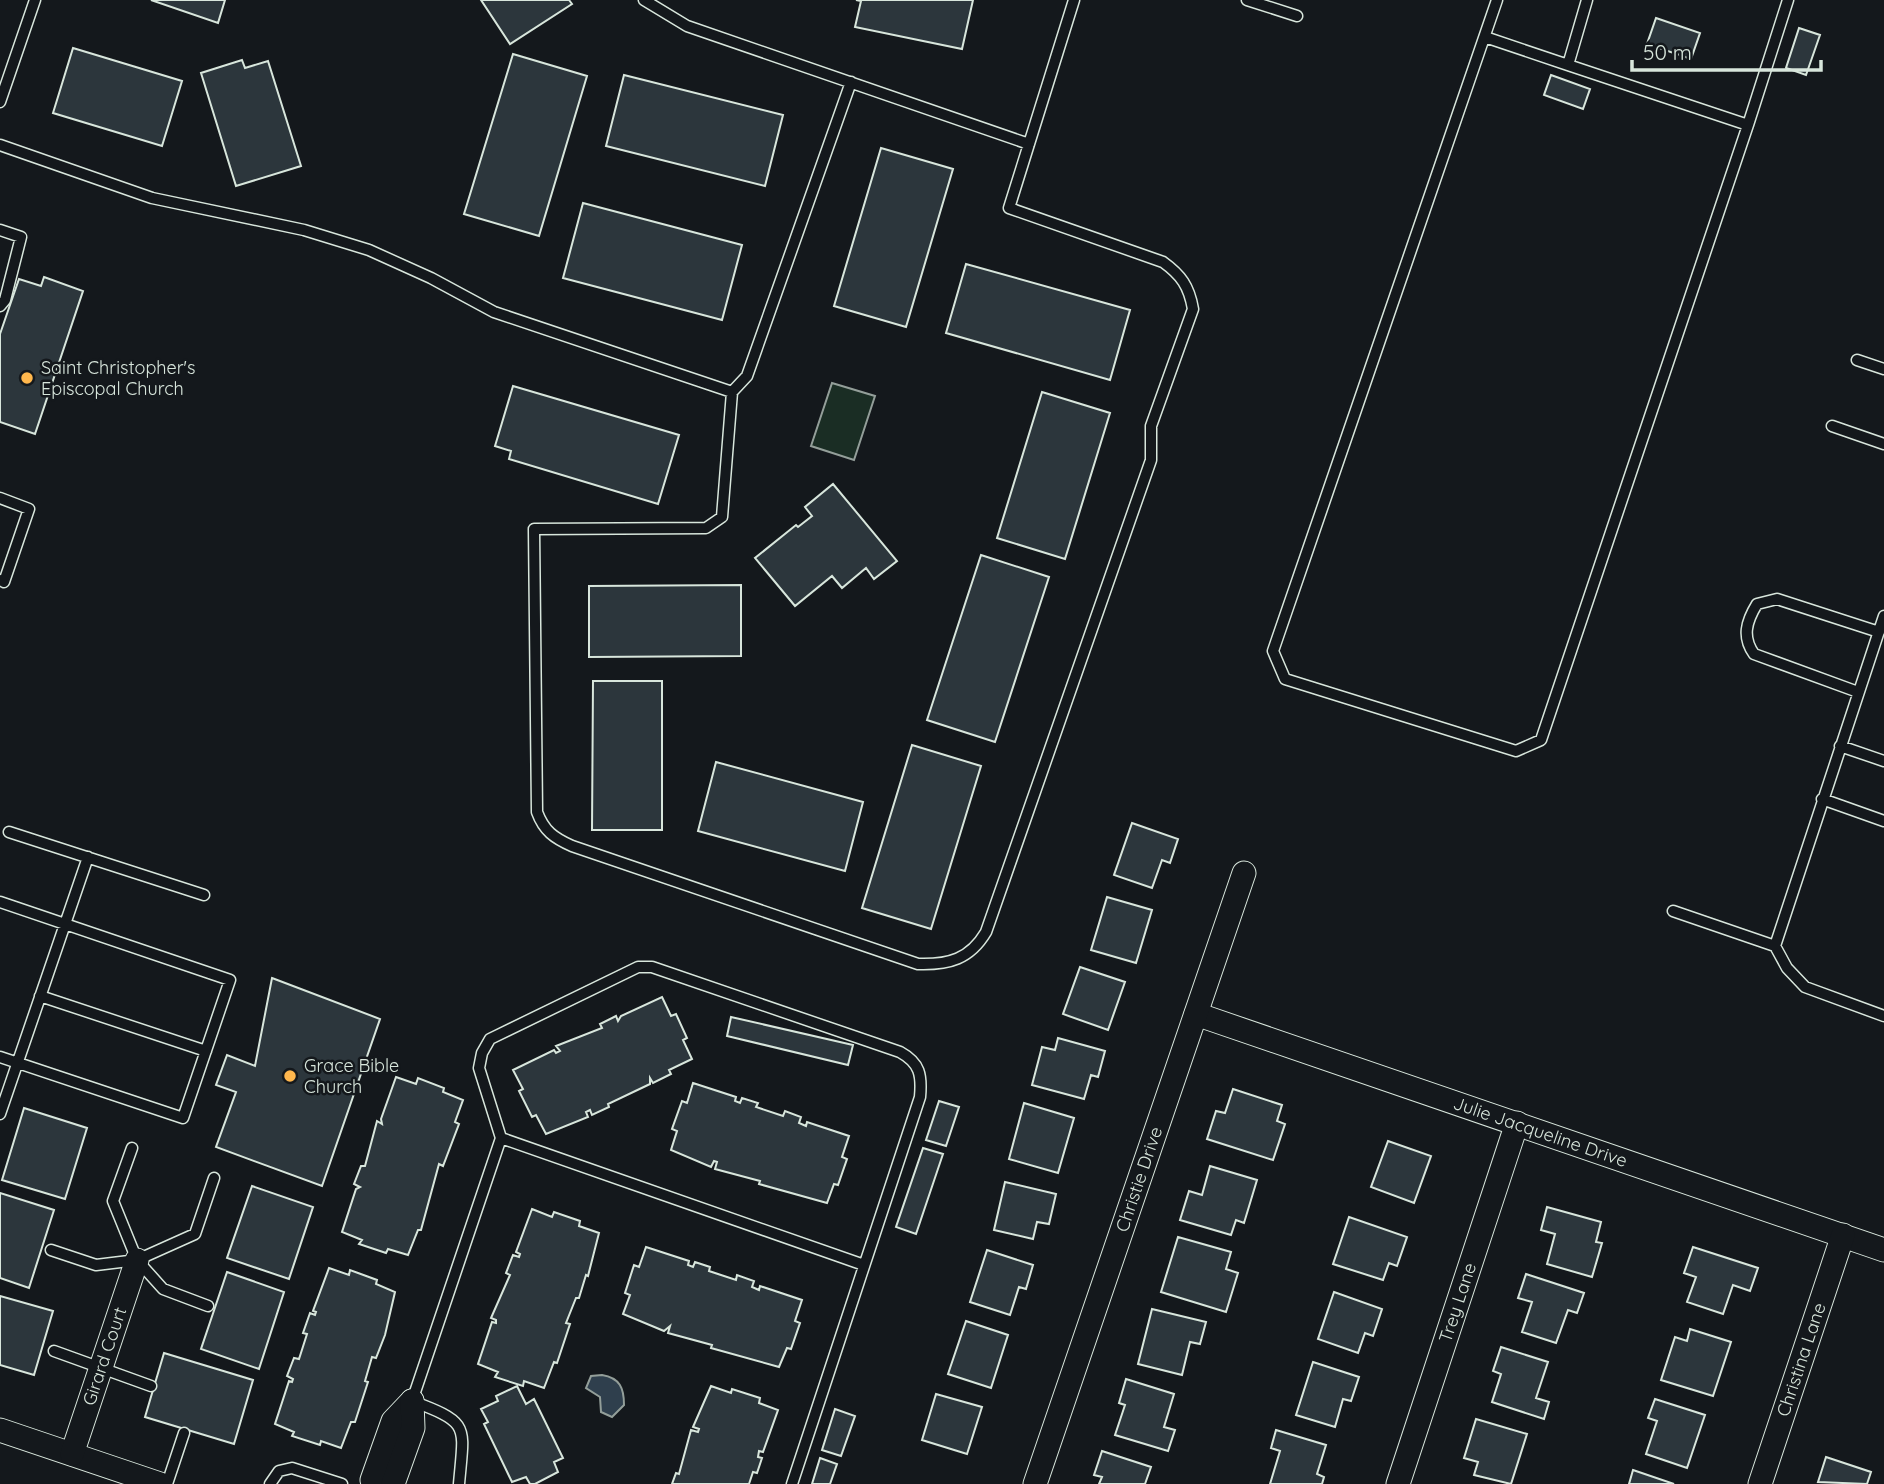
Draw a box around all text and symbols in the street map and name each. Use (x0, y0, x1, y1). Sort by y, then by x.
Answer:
scale bar (1632, 28, 1821, 72)
text: 50 m (1643, 39, 1692, 65)
place label: Saint Christopher's Episcopal Church (41, 356, 196, 400)
marker: Saint Christopher's Episcopal Church (19, 370, 35, 386)
place label: Grace Bible Church (304, 1054, 399, 1098)
marker: Grace Bible Church (282, 1068, 298, 1084)
street label: Julie Jacqueline Drive (1450, 1091, 1630, 1172)
street label: Christie Drive (1110, 1124, 1167, 1235)
street label: Trey Lane (1433, 1260, 1481, 1345)
street label: Christina Lane (1771, 1300, 1831, 1419)
street label: Girard Court (77, 1304, 131, 1408)

